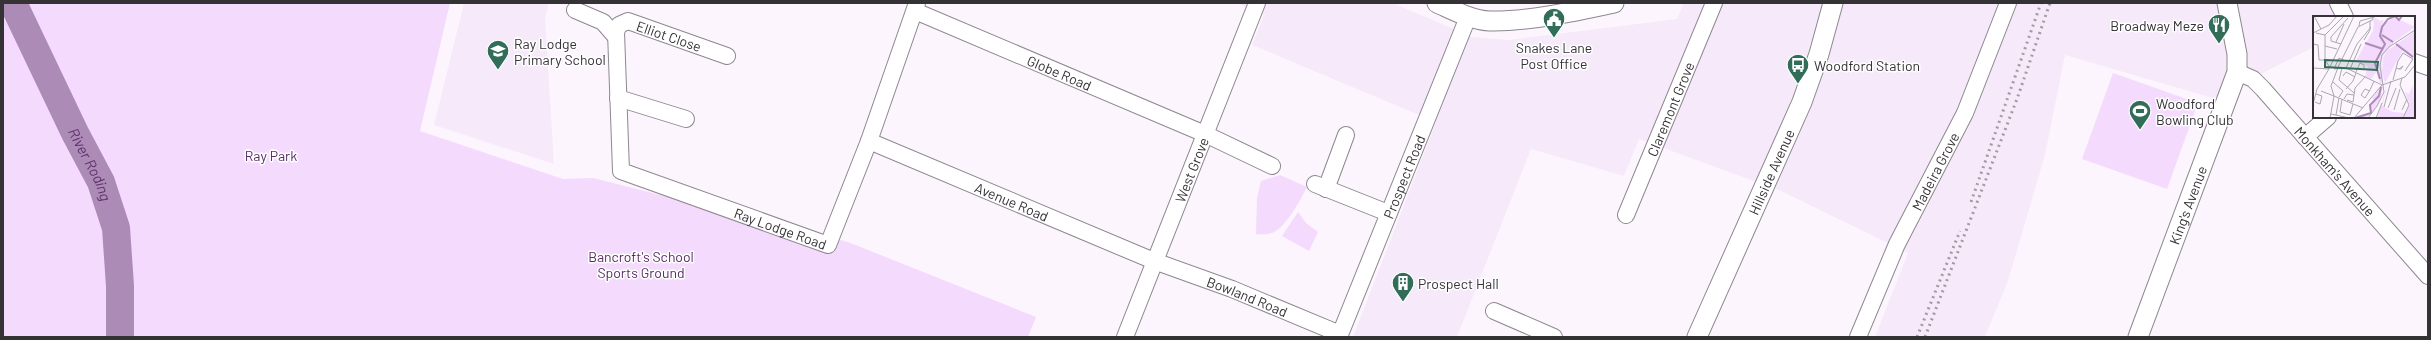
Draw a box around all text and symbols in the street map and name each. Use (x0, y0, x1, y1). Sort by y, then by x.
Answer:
public building icon: Snakes Lane Post Office (1541, 6, 1567, 39)
restaurant icon: Broadway Meze (2206, 12, 2232, 45)
inset map (2313, 16, 2415, 118)
street label: Elliot Close (634, 17, 704, 55)
place label: Broadway Meze (2110, 17, 2204, 34)
place label: Ray Lodge Primary School (514, 35, 606, 68)
school or university icon: Ray Lodge Primary School (485, 38, 511, 71)
place label: Snakes Lane Post Office (1516, 39, 1592, 72)
street label: Globe Road (1025, 51, 1094, 93)
bus stop icon: Woodford Station (1785, 52, 1811, 85)
place label: Woodford Station (1814, 57, 1920, 74)
street label: Claremont Grove (1643, 59, 1697, 159)
place label: Woodford Bowling Club (2156, 95, 2234, 128)
sports icon: Woodford Bowling Club (2127, 98, 2153, 131)
street label: Monkham's Avenue (2291, 123, 2379, 219)
water label: River Roding (65, 125, 116, 203)
street label: Hillside Avenue (1744, 126, 1797, 217)
street label: Madeira Grove (1908, 129, 1962, 213)
street label: Prospect Road (1379, 132, 1428, 221)
street label: West Grove (1171, 135, 1212, 205)
park label: Ray Park (245, 147, 297, 164)
street label: King's Avenue (2165, 163, 2210, 247)
street label: Avenue Road (972, 178, 1051, 224)
street label: Ray Lodge Road (732, 204, 829, 252)
park label: Bancroft's School Sports Ground (588, 248, 694, 281)
building icon: Prospect Hall (1390, 270, 1416, 303)
street label: Bowland Road (1205, 272, 1290, 320)
place label: Prospect Hall (1418, 275, 1499, 292)

